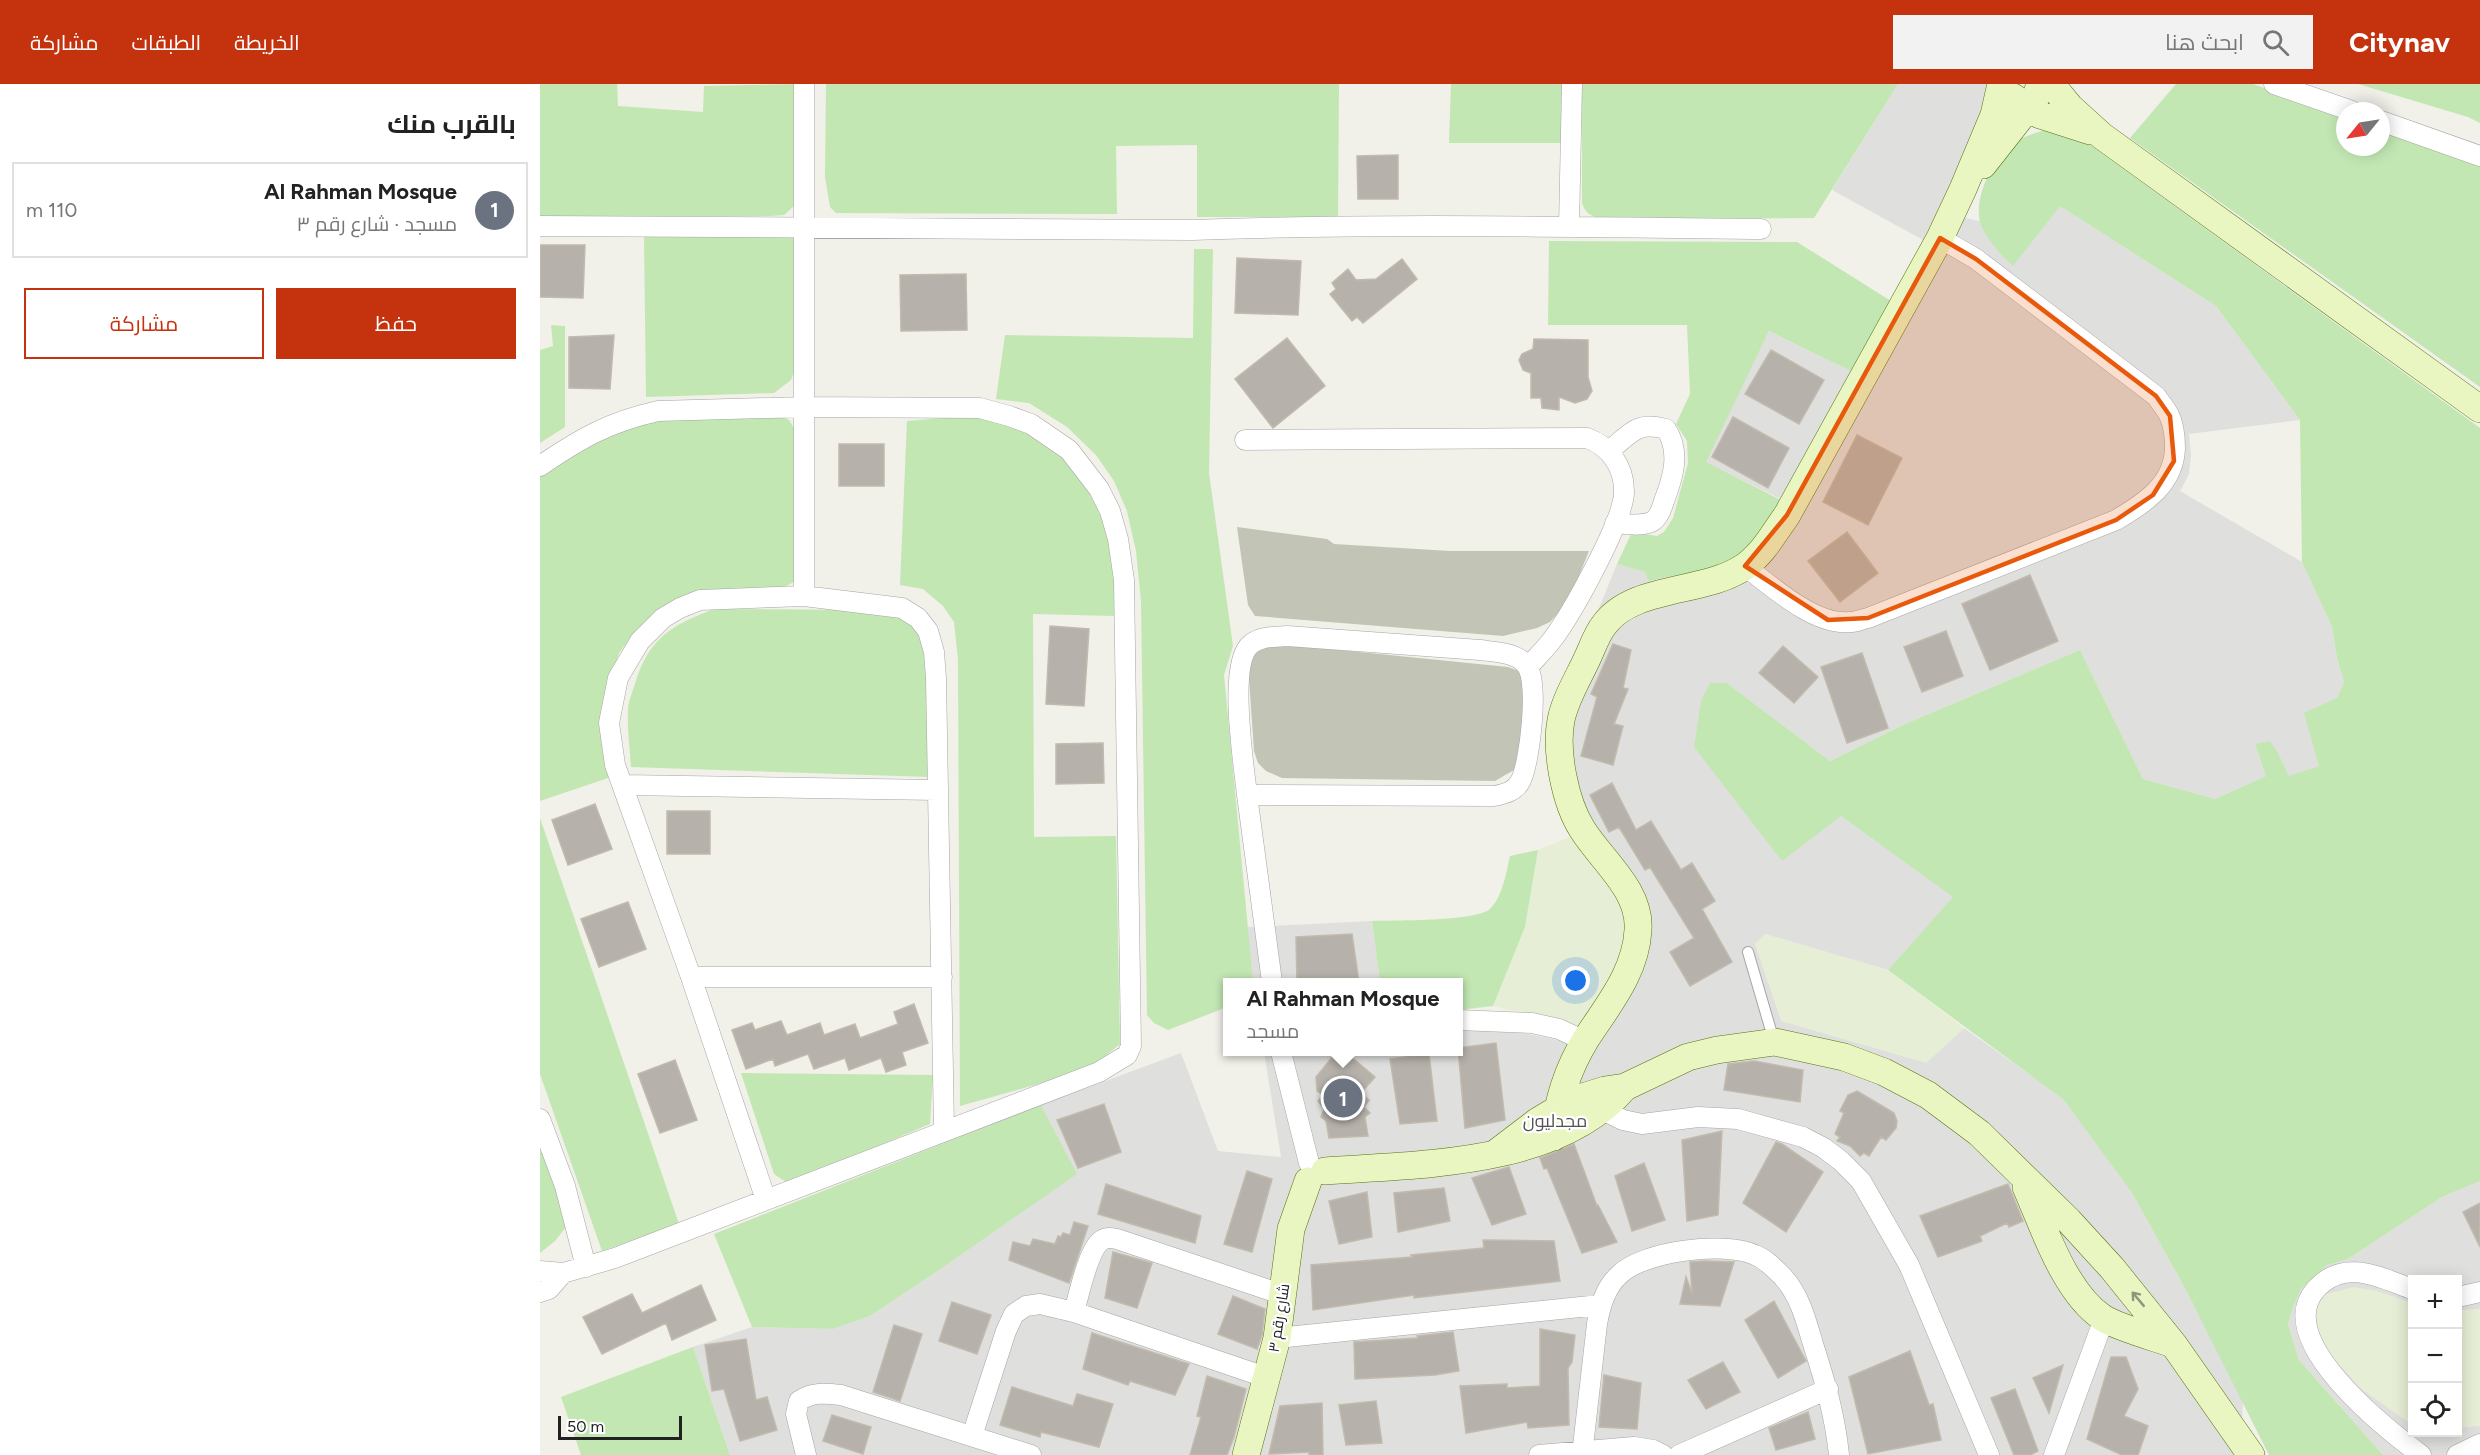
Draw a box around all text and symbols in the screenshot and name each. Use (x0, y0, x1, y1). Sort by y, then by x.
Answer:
search box (1893, 15, 2313, 69)
text: Citynav (2349, 25, 2450, 59)
icon: search (2259, 26, 2292, 59)
text: ابحث هنا (2165, 29, 2244, 56)
text: مشاركة (30, 30, 99, 55)
text: الطبقات (132, 30, 201, 55)
text: الخريطة (234, 30, 300, 55)
north arrow (2336, 102, 2390, 156)
text: بالقرب منك (387, 108, 516, 140)
text: Al Rahman Mosque (264, 178, 457, 205)
text: 110 m (26, 198, 77, 222)
text: 1 (490, 198, 499, 222)
text: مسجد · شارع رقم ٣ (297, 212, 457, 236)
button: مشاركة (24, 288, 264, 359)
button: حفظ (276, 288, 516, 359)
your location (1561, 966, 1590, 995)
popup (1223, 978, 1463, 1056)
text: Al Rahman Mosque (1246, 985, 1440, 1012)
text: مسجد (1246, 1019, 1299, 1043)
pin: 1 (1324, 1076, 1362, 1120)
district label: مجدليون (1523, 1110, 1587, 1132)
map controls (2408, 1275, 2462, 1437)
button: + (2408, 1275, 2462, 1329)
street label: شارع رقم ٣ (1265, 1282, 1295, 1354)
one-way arrow (2131, 1291, 2144, 1307)
button: − (2408, 1329, 2462, 1383)
button: locate (2408, 1383, 2462, 1437)
scale bar (558, 1413, 682, 1440)
text: 50 m (567, 1417, 604, 1436)

